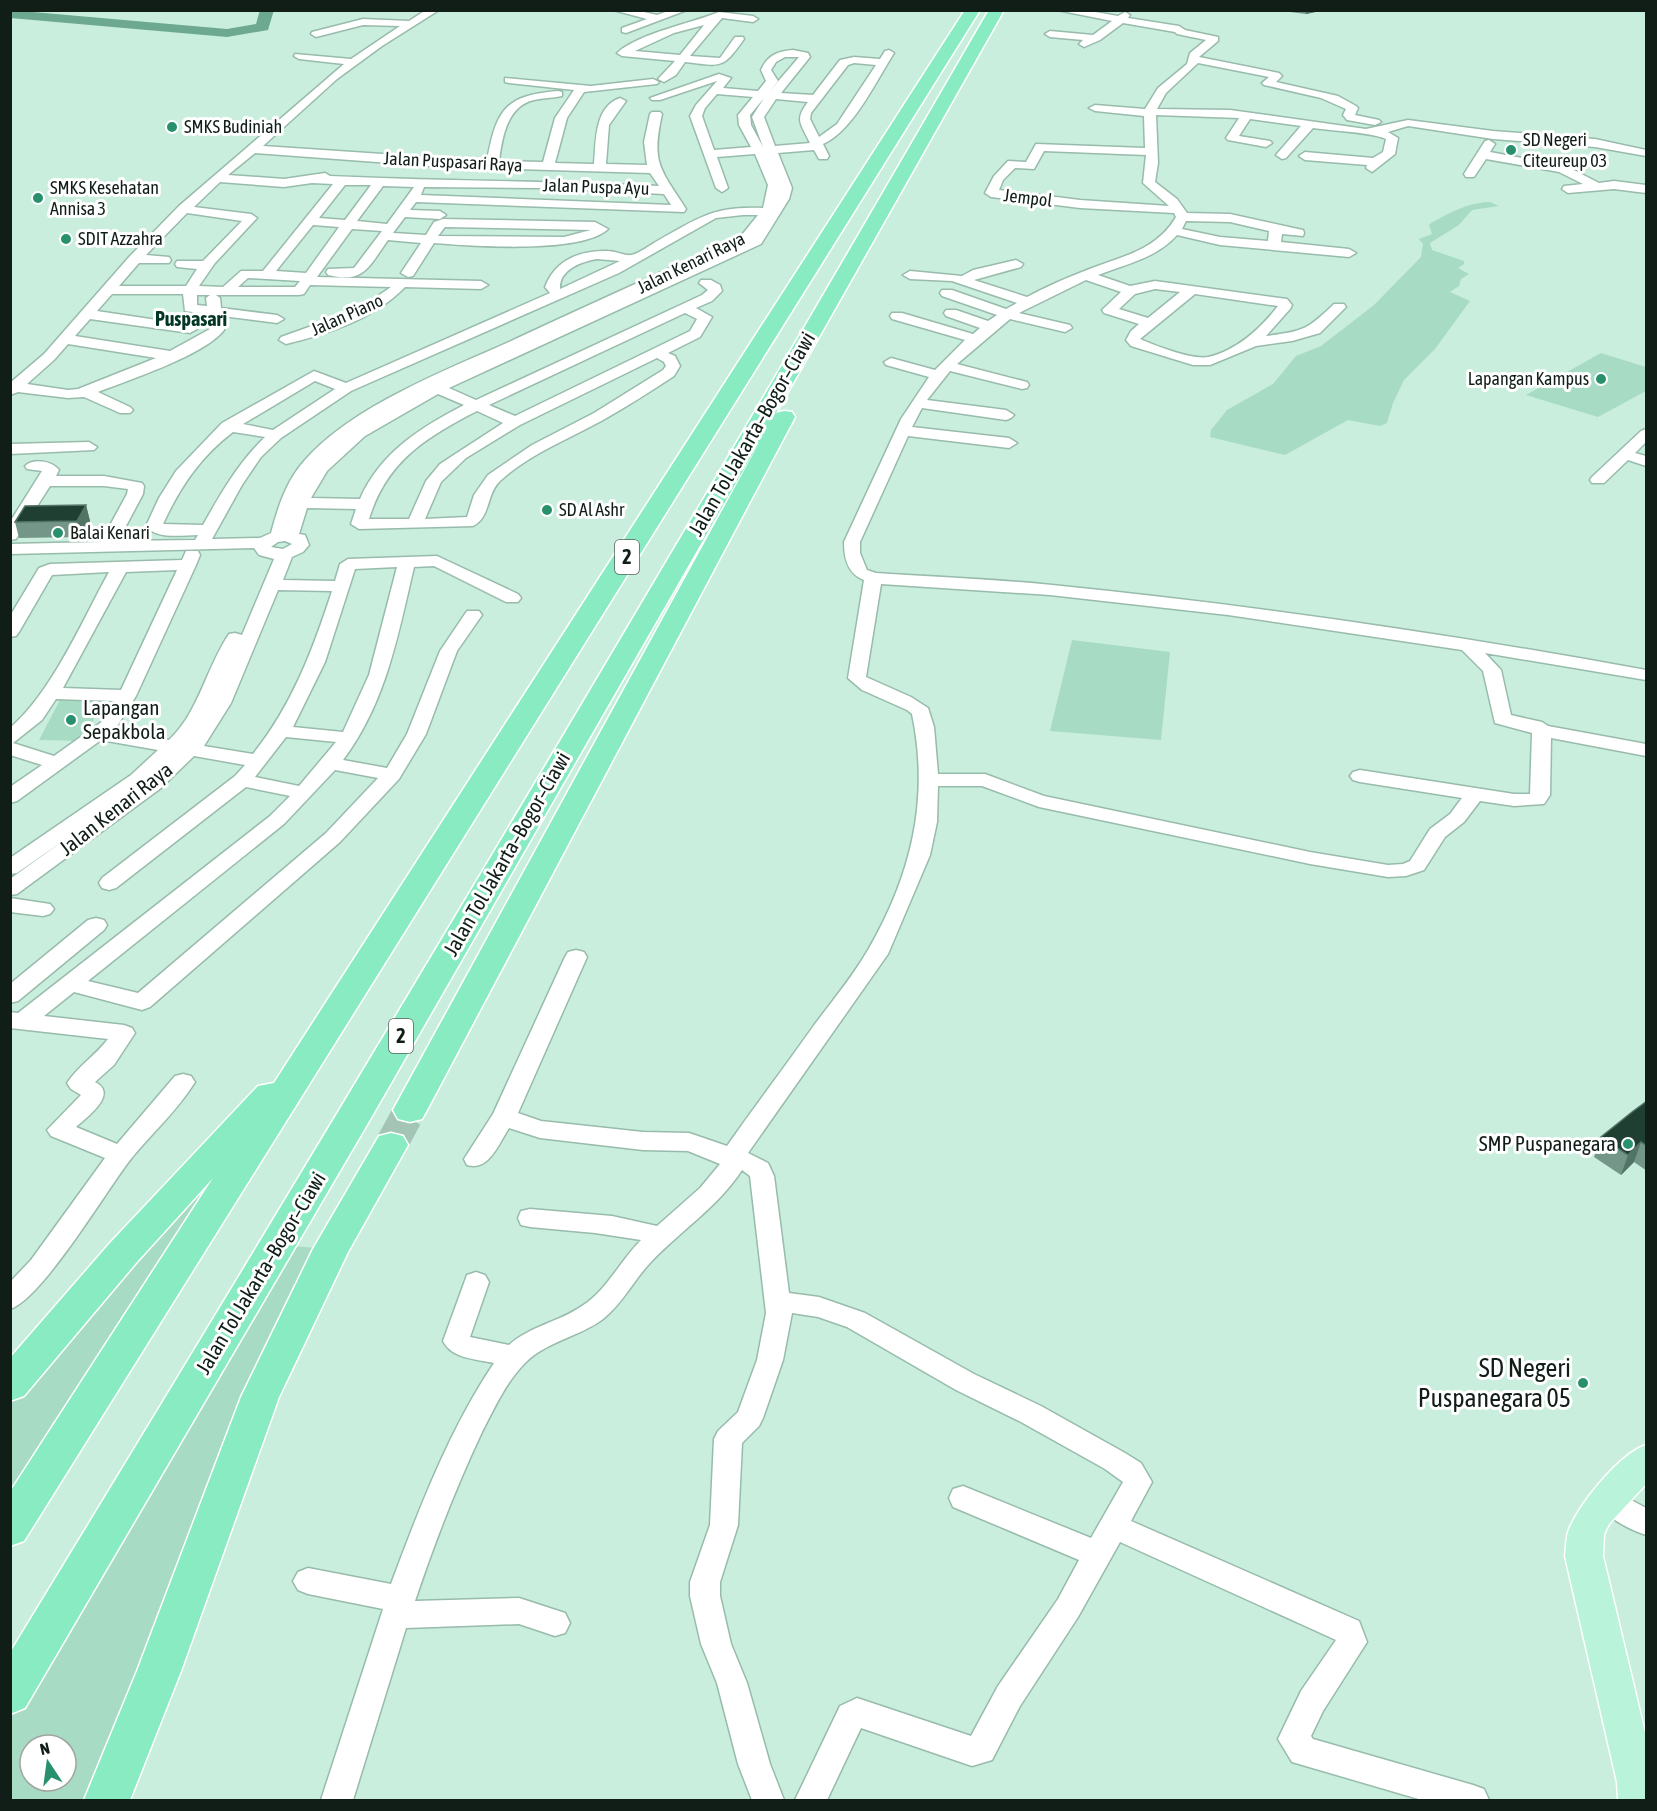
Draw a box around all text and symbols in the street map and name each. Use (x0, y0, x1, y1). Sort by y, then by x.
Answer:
place label: SMKS Budiniah (184, 116, 282, 137)
marker: SMKS Budiniah (165, 120, 179, 134)
place label: SD Negeri Citeureup 03 (1523, 129, 1607, 171)
marker: SD Negeri Citeureup 03 (1504, 143, 1518, 157)
street label: Jalan Puspasari Raya (383, 147, 523, 176)
street label: Jalan Puspa Ayu (542, 174, 650, 199)
place label: SMKS Kesehatan Annisa 3 (50, 177, 159, 219)
street label: Jempol (1003, 184, 1054, 211)
marker: SMKS Kesehatan Annisa 3 (31, 191, 45, 205)
street label: Jalan Kenari Raya (634, 227, 748, 298)
place label: SDIT Azzahra (78, 228, 163, 249)
marker: SDIT Azzahra (59, 232, 73, 246)
street label: Jalan Piano (308, 289, 386, 340)
district label: Puspasari (155, 307, 227, 330)
street label: Jalan Tol Jakarta–Bogor–Ciawi (683, 327, 819, 540)
place label: Lapangan Kampus (1468, 368, 1589, 389)
marker: Lapangan Kampus (1594, 372, 1608, 386)
place label: SD Al Ashr (559, 499, 625, 520)
marker: SD Al Ashr (540, 503, 554, 517)
place label: Balai Kenari (70, 522, 150, 543)
marker: Balai Kenari (51, 526, 65, 540)
road number: 2 (615, 540, 639, 574)
place label: Lapangan Sepakbola (83, 695, 165, 743)
marker: Lapangan Sepakbola (64, 713, 78, 727)
street label: Jalan Tol Jakarta–Bogor–Ciawi (438, 747, 574, 960)
street label: Jalan Kenari Raya (54, 757, 177, 860)
road number: 2 (389, 1019, 413, 1053)
place label: SMP Puspanegara (1479, 1131, 1616, 1155)
marker: SMP Puspanegara (1621, 1137, 1635, 1151)
street label: Jalan Tol Jakarta–Bogor–Ciawi (190, 1167, 330, 1378)
place label: SD Negeri Puspanegara 05 (1418, 1353, 1571, 1413)
marker: SD Negeri Puspanegara 05 (1576, 1376, 1590, 1390)
north arrow (18, 1733, 78, 1793)
text: N (38, 1739, 51, 1758)

